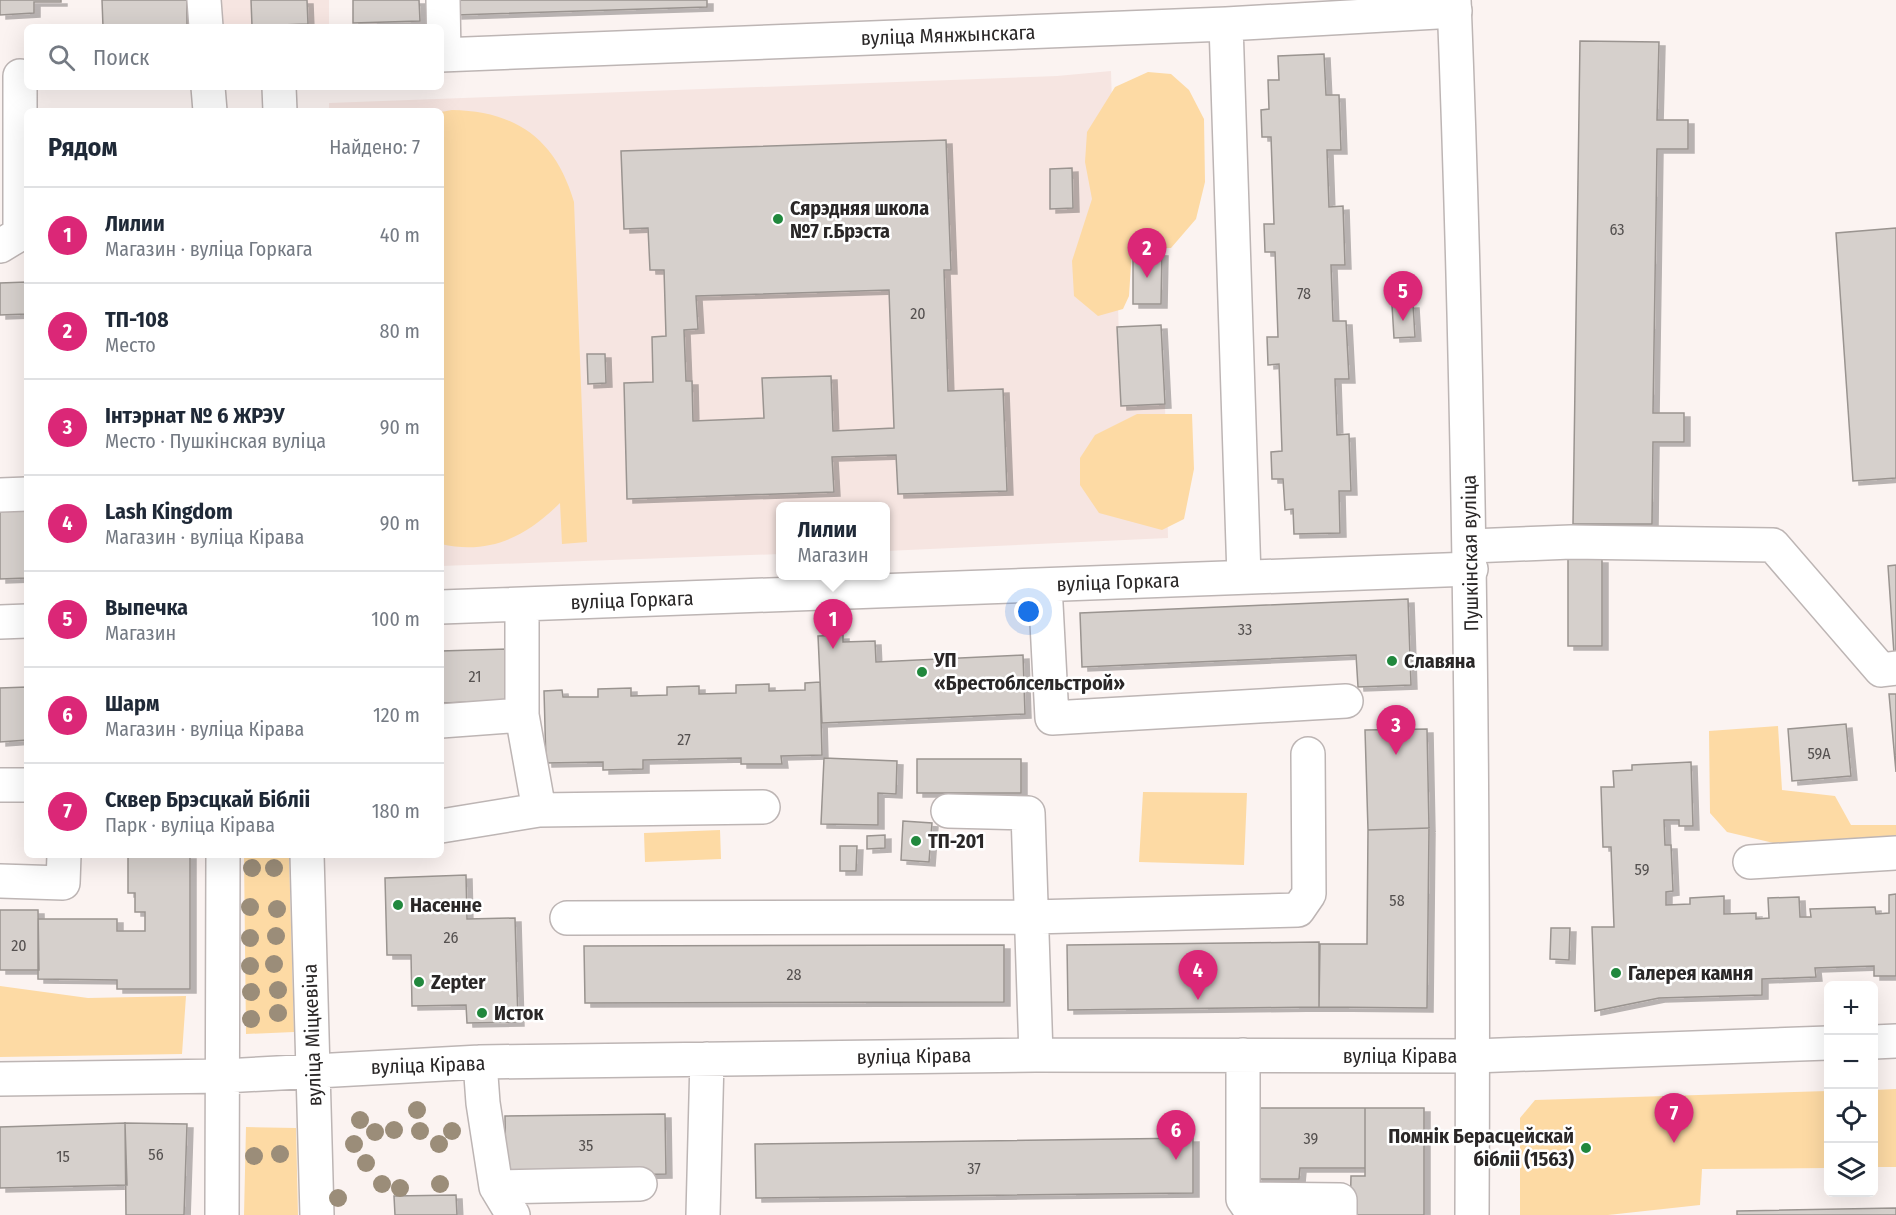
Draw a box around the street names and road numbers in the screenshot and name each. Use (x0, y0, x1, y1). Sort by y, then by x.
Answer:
street label: вуліца Мянжынскага (860, 20, 1036, 50)
street label: Пушкінская вуліца (1457, 474, 1483, 632)
street label: вуліца Горкага (1056, 568, 1180, 596)
street label: вуліца Горкага (570, 586, 694, 614)
street label: вуліца Міцкевіча (298, 963, 326, 1107)
street label: вуліца Кірава (857, 1043, 971, 1069)
street label: вуліца Кірава (1343, 1044, 1457, 1068)
street label: вуліца Кірава (370, 1051, 486, 1079)

